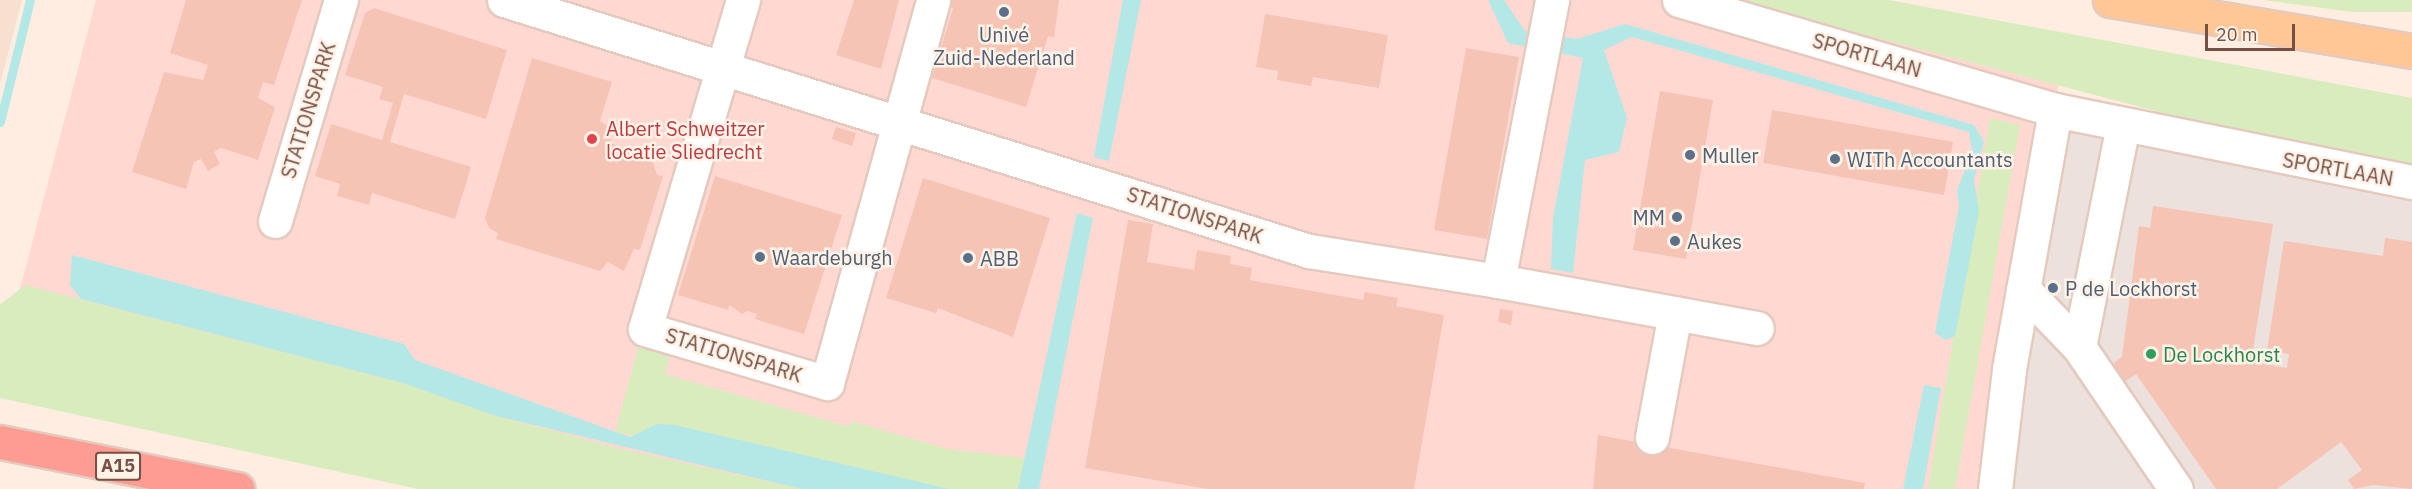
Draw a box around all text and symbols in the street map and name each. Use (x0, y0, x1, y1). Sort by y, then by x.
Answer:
marker: Univé Zuid-Nederland (997, 5, 1011, 19)
scale bar (2208, 12, 2298, 50)
place label: Univé Zuid-Nederland (933, 22, 1075, 69)
text: 20 m (2216, 23, 2258, 46)
street label: SPORTLAAN (1810, 28, 1924, 82)
street label: STATIONSPARK (276, 39, 340, 181)
place label: Albert Schweitzer locatie Sliedrecht (606, 116, 765, 163)
marker: Albert Schweitzer locatie Sliedrecht (583, 130, 601, 148)
place label: Muller (1702, 143, 1759, 167)
place label: WITh Accountants (1847, 147, 2013, 171)
street label: SPORTLAAN (2281, 147, 2395, 191)
marker: Muller (1683, 148, 1697, 162)
marker: WITh Accountants (1828, 152, 1842, 166)
street label: STATIONSPARK (1124, 182, 1266, 248)
place label: MM (1633, 205, 1665, 229)
marker: MM (1670, 210, 1684, 224)
place label: Aukes (1687, 229, 1742, 253)
marker: Aukes (1668, 234, 1682, 248)
place label: Waardeburgh (772, 245, 893, 269)
place label: ABB (980, 246, 1019, 270)
marker: Waardeburgh (753, 250, 767, 264)
marker: ABB (961, 251, 975, 265)
place label: P de Lockhorst (2065, 276, 2197, 300)
marker: P de Lockhorst (2046, 281, 2060, 295)
street label: STATIONSPARK (663, 323, 805, 387)
place label: De Lockhorst (2163, 342, 2280, 366)
marker: De Lockhorst (2144, 347, 2158, 361)
road number: A15 (94, 451, 142, 481)

